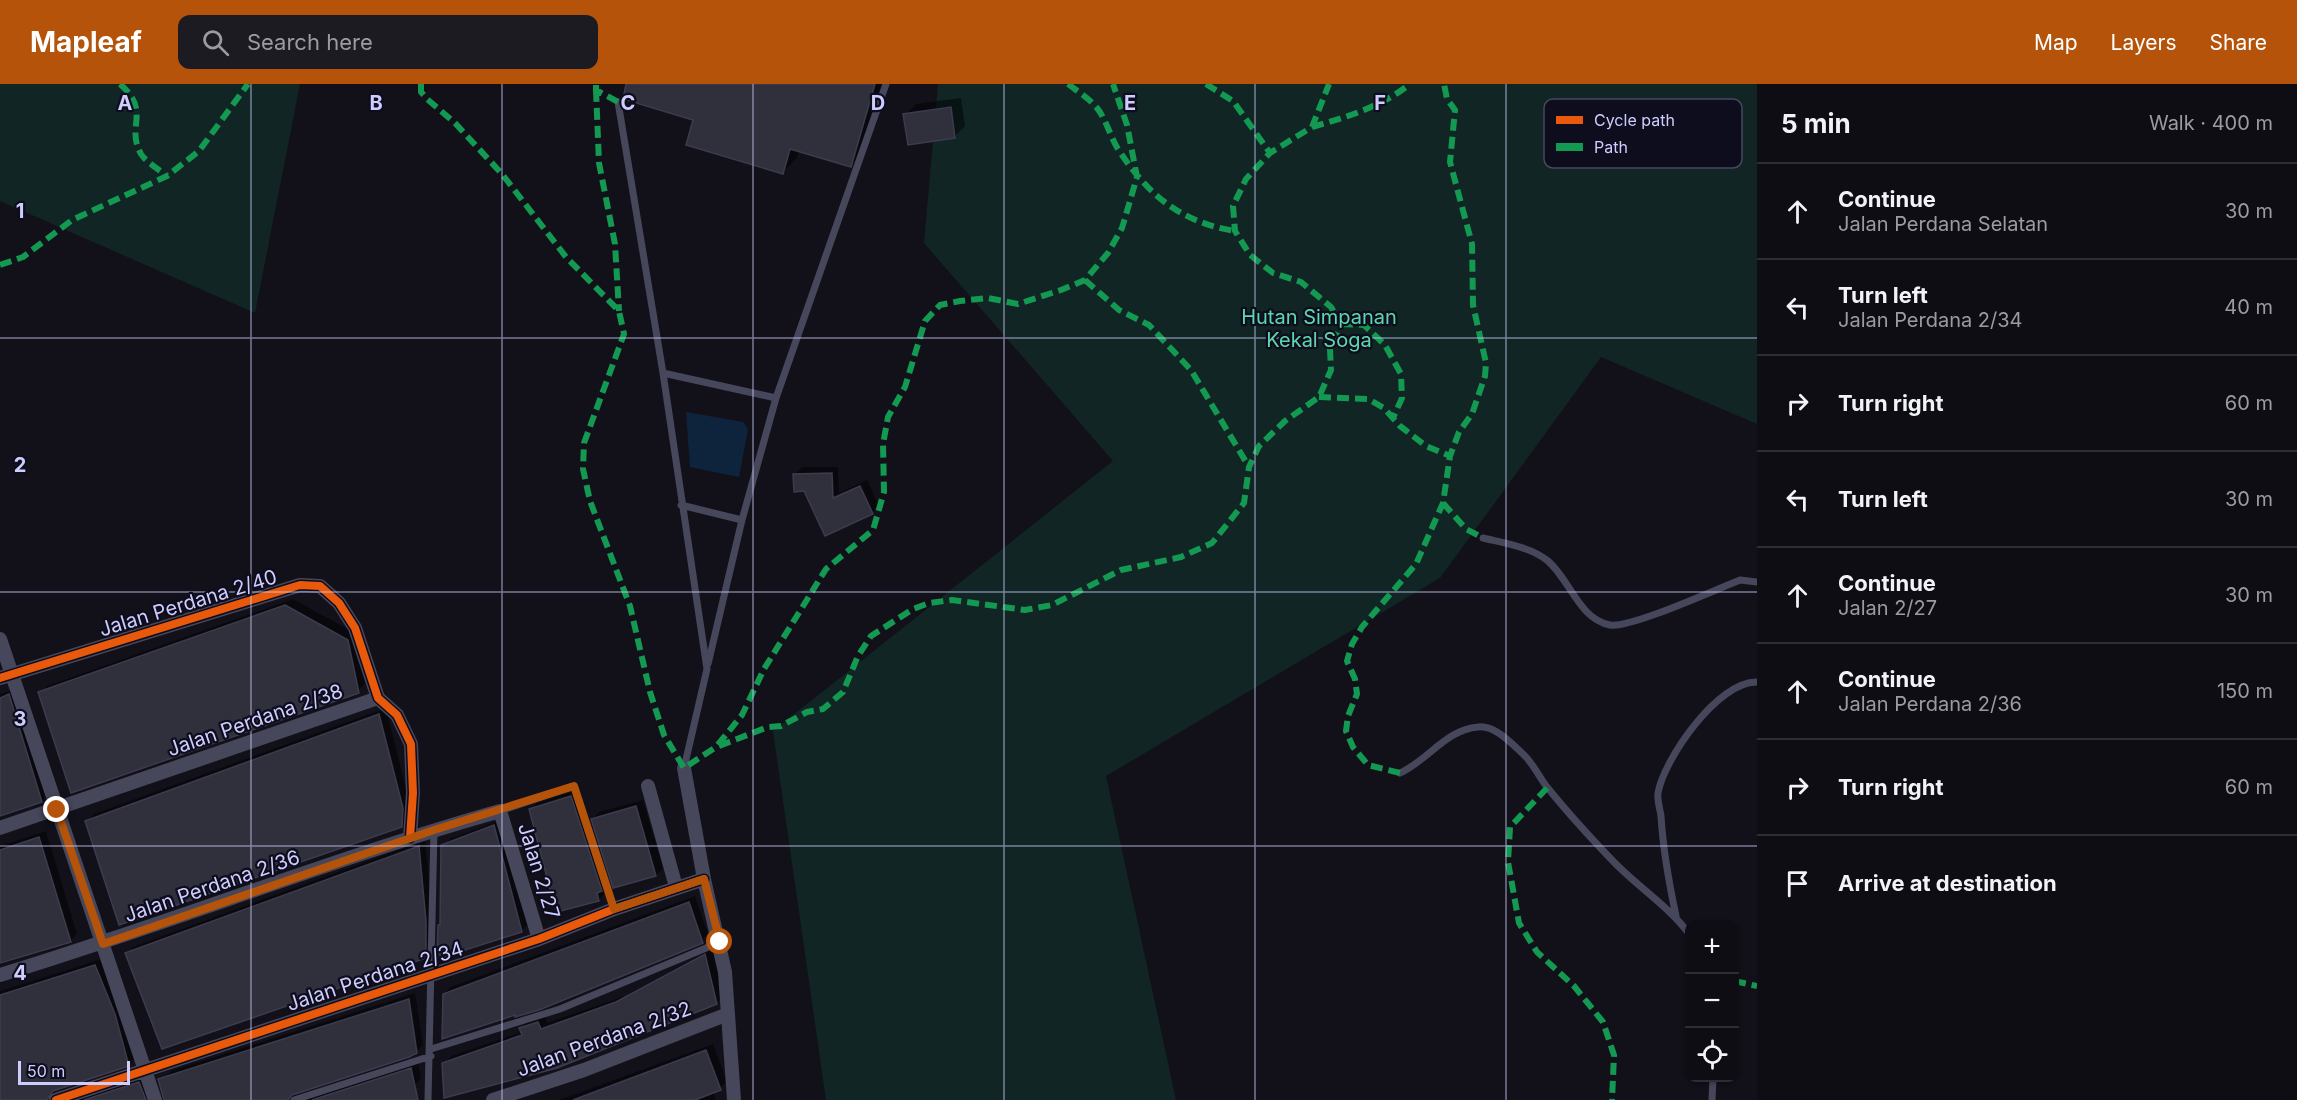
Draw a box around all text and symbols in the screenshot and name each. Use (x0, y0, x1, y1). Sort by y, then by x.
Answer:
search box (178, 15, 598, 69)
text: Mapleaf (30, 25, 142, 59)
icon: search (199, 26, 232, 59)
text: Search here (247, 29, 373, 55)
text: Map (2034, 30, 2078, 55)
text: Layers (2111, 30, 2177, 55)
text: Share (2210, 30, 2267, 55)
text: A (118, 91, 133, 115)
text: B (369, 91, 383, 115)
text: C (621, 91, 635, 115)
text: D (871, 91, 885, 115)
text: E (1124, 91, 1136, 115)
text: F (1374, 91, 1386, 115)
legend (1544, 99, 1742, 168)
text: 5 min (1781, 108, 1851, 139)
text: Cycle path (1594, 110, 1675, 130)
text: Walk · 400 m (2149, 111, 2273, 135)
text: Path (1594, 137, 1628, 157)
text: Continue (1838, 186, 1936, 212)
icon: ahead (1781, 195, 1814, 228)
text: 1 (16, 199, 24, 223)
text: 30 m (2225, 199, 2273, 223)
text: Jalan Perdana Selatan (1838, 212, 2048, 236)
text: Turn left (1838, 282, 1928, 308)
icon: left (1781, 291, 1814, 324)
text: 40 m (2224, 295, 2273, 319)
park label: Hutan Simpanan Kekal Soga (1241, 305, 1397, 352)
text: Jalan Perdana 2/34 (1838, 308, 2023, 332)
icon: right (1781, 387, 1814, 420)
text: Turn right (1838, 390, 1944, 416)
text: 60 m (2225, 391, 2273, 415)
text: 2 (14, 453, 26, 477)
icon: left (1781, 483, 1814, 516)
text: Turn left (1838, 486, 1928, 512)
text: 30 m (2225, 487, 2273, 511)
street label: Jalan Perdana 2/40 (96, 565, 280, 641)
text: Continue (1838, 570, 1936, 596)
icon: ahead (1781, 579, 1814, 612)
text: 30 m (2225, 583, 2273, 607)
text: Jalan 2/27 (1838, 596, 1937, 620)
text: Continue (1838, 666, 1936, 692)
icon: ahead (1781, 675, 1814, 708)
street label: Jalan Perdana 2/38 (164, 679, 346, 761)
text: 150 m (2217, 679, 2273, 703)
text: Jalan Perdana 2/36 (1838, 692, 2022, 716)
text: 3 (14, 707, 26, 731)
icon: right (1781, 771, 1814, 804)
text: Turn right (1838, 774, 1944, 800)
text: 60 m (2225, 775, 2273, 799)
route end (43, 796, 69, 822)
street label: Jalan 2/27 (513, 820, 565, 922)
street label: Jalan Perdana 2/36 (121, 845, 303, 927)
icon: arrive (1781, 867, 1814, 900)
text: Arrive at destination (1838, 870, 2057, 896)
map controls (1685, 920, 1739, 1082)
button: + (1685, 920, 1739, 974)
route start (706, 928, 732, 954)
street label: Jalan Perdana 2/34 (284, 936, 466, 1016)
text: 4 (13, 961, 27, 985)
button: − (1685, 974, 1739, 1028)
street label: Jalan Perdana 2/32 (514, 996, 694, 1082)
button: locate (1685, 1028, 1739, 1082)
scale bar (18, 1058, 130, 1086)
text: 50 m (27, 1061, 65, 1081)

